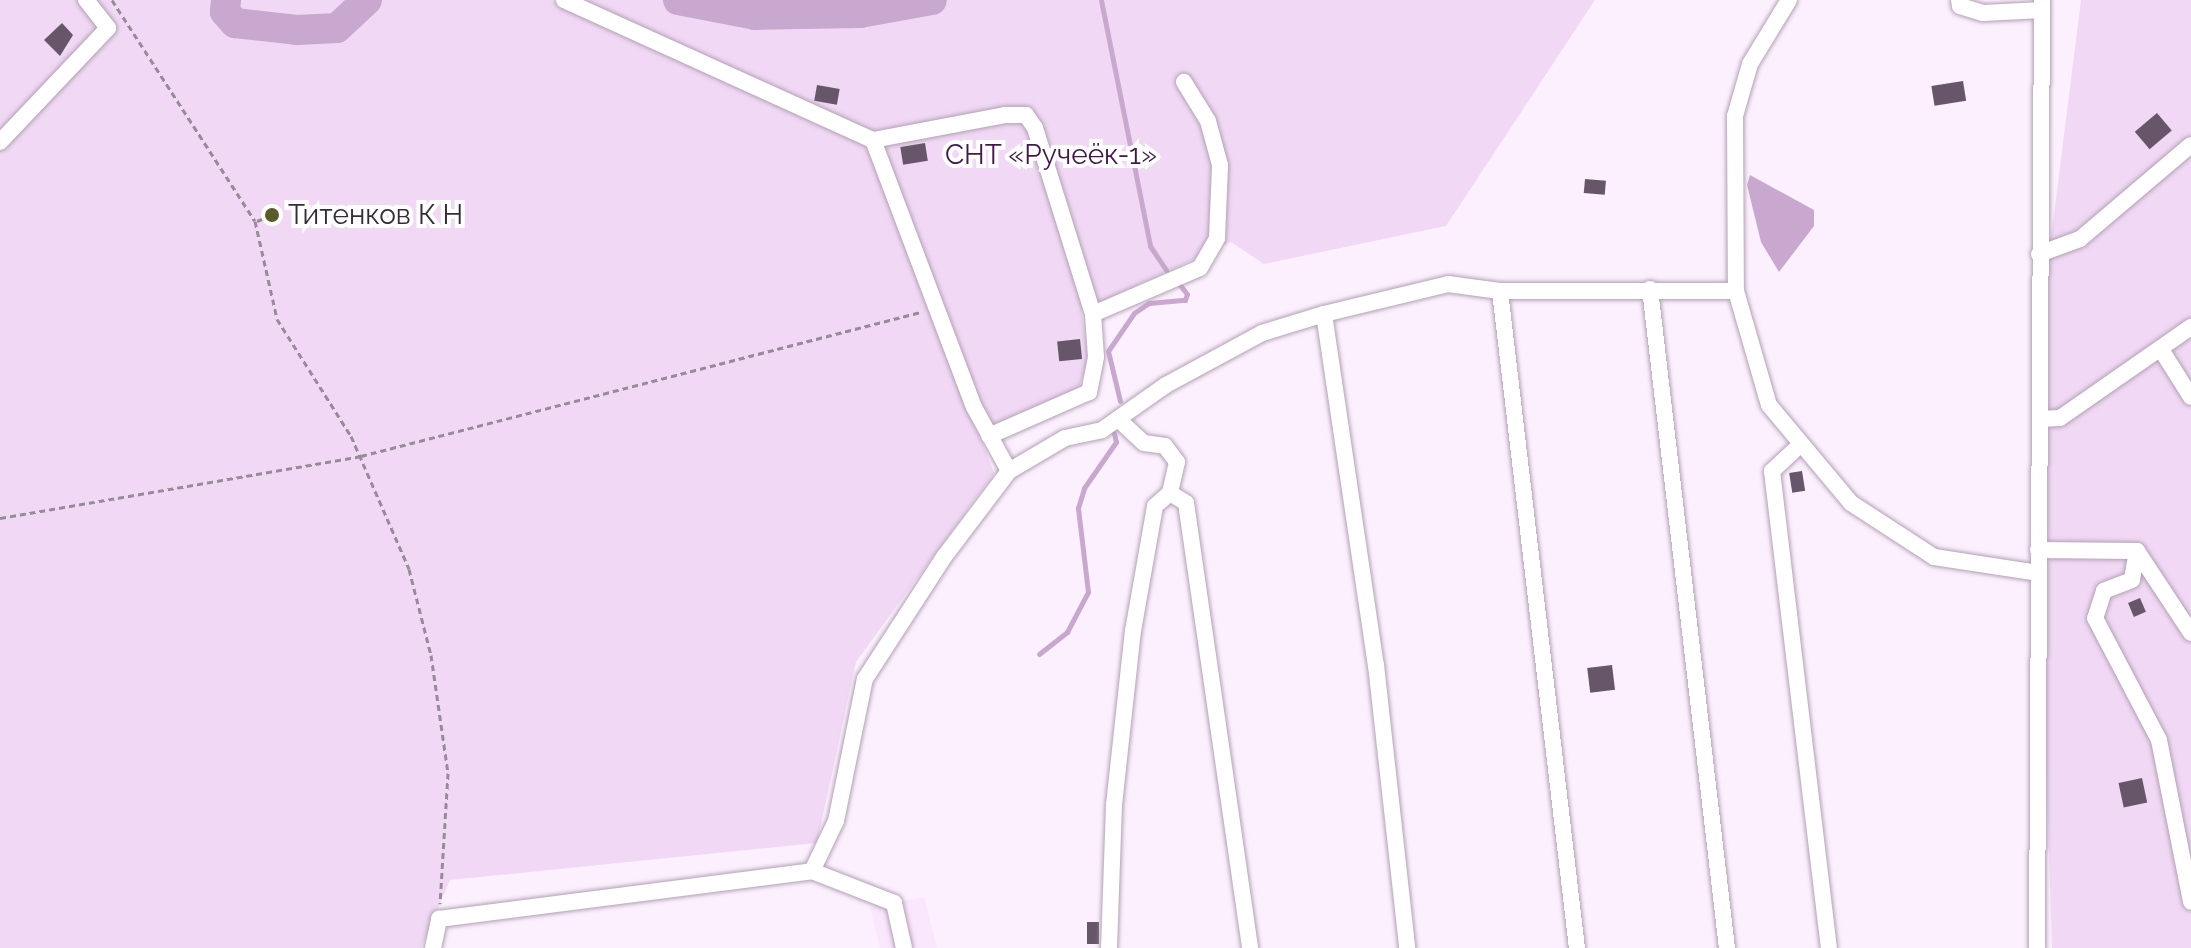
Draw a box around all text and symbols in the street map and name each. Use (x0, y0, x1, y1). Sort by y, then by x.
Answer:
park label: СНТ «Ручеёк-1» (944, 138, 1158, 172)
place label: Титенков К Н (288, 198, 463, 232)
marker: Титенков К Н (263, 206, 281, 224)

